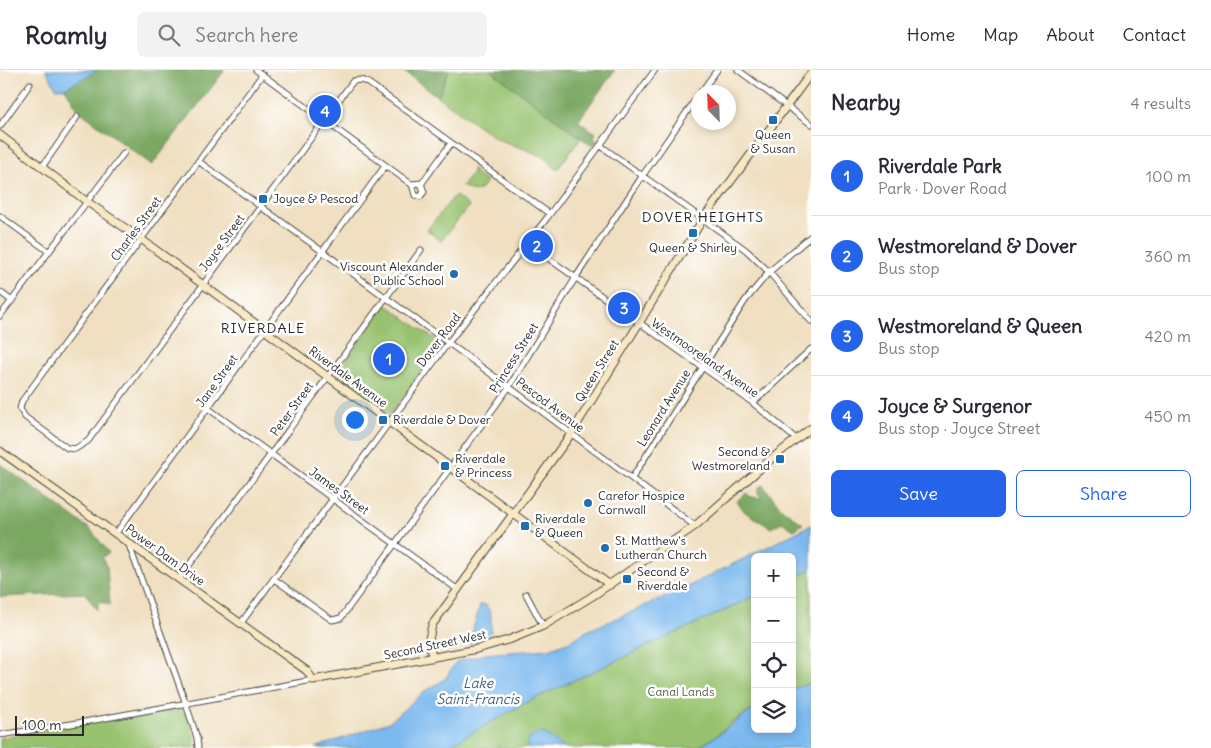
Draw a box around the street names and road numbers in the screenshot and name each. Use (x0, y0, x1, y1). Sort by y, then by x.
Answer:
street label: Charles Street (107, 194, 164, 264)
street label: Joyce Street (196, 211, 247, 274)
street label: Dover Road (414, 310, 464, 370)
street label: Westmooreland Avenue (649, 315, 762, 400)
street label: Princess Street (486, 320, 541, 396)
street label: Queen Street (571, 337, 622, 405)
street label: Riverdale Avenue (306, 343, 391, 410)
street label: Jane Street (193, 352, 241, 410)
street label: Leonard Avenue (634, 366, 693, 449)
street label: Pescod Avenue (513, 374, 587, 435)
street label: Peter Street (267, 379, 316, 439)
street label: James Street (306, 464, 372, 517)
street label: Power Dam Drive (123, 521, 208, 588)
street label: Second Street West (382, 626, 487, 663)

